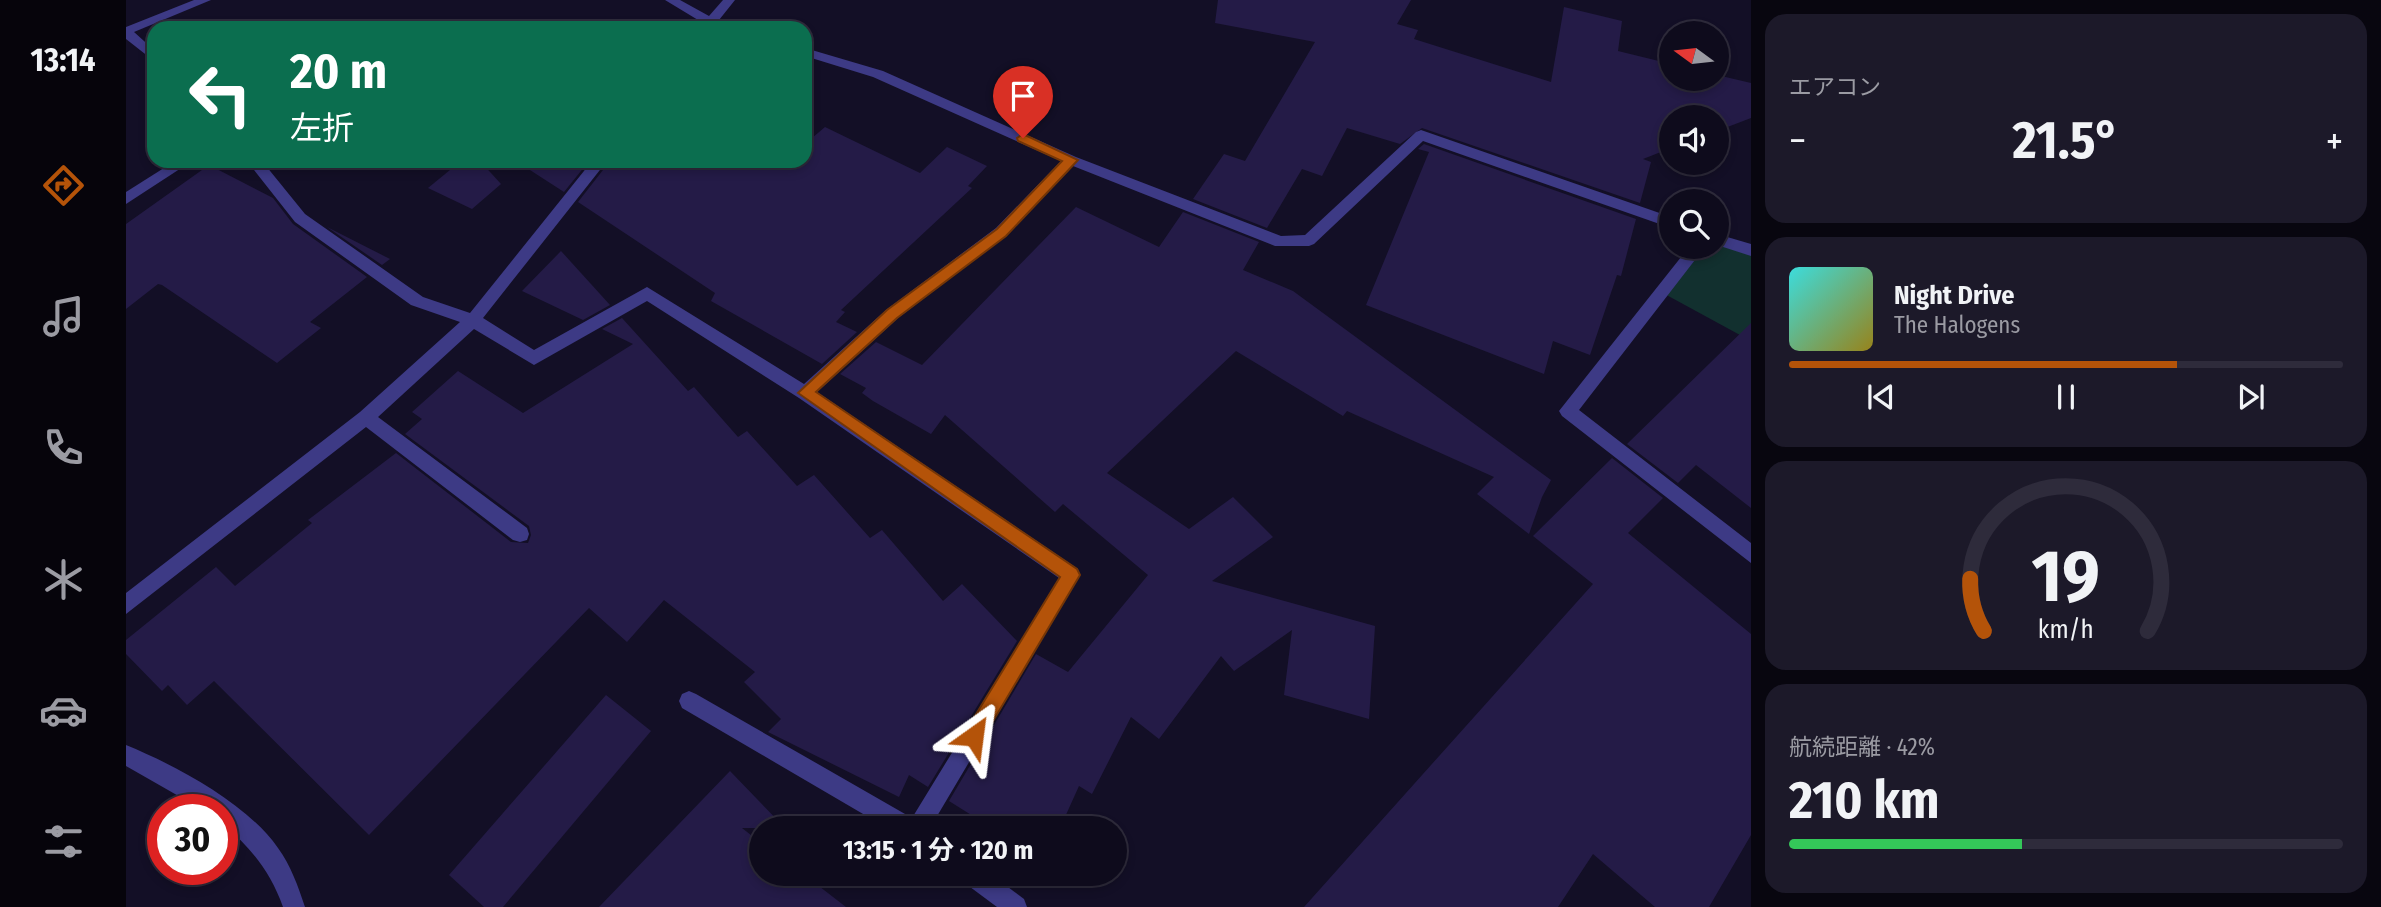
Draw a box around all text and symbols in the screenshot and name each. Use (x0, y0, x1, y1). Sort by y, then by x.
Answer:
north arrow (1659, 21, 1729, 91)
map controls (1659, 21, 1729, 259)
text: 13:14 (31, 41, 95, 79)
text: 20 m (290, 42, 387, 101)
icon: left (175, 49, 266, 140)
pin (993, 66, 1053, 138)
text: エアコン (1789, 73, 1881, 101)
icon: arrive (1004, 77, 1042, 115)
button: sound (1659, 105, 1729, 175)
text: 左折 (290, 109, 354, 147)
text: 21.5° (2012, 109, 2119, 172)
text: − (1789, 118, 1806, 164)
text: + (2326, 118, 2343, 164)
icon: directions (39, 161, 88, 210)
button: search (1659, 189, 1729, 259)
text: Night Drive (1894, 280, 2014, 311)
icon: music (39, 292, 88, 341)
text: The Halogens (1894, 311, 2020, 339)
icon: previous (1862, 378, 1900, 416)
icon: pause (2047, 378, 2085, 416)
icon: next (2232, 378, 2270, 416)
icon: phone (39, 423, 88, 472)
text: 19 (2032, 534, 2100, 621)
icon: climate (39, 555, 88, 604)
text: km/h (2038, 615, 2094, 645)
icon: car (39, 686, 88, 735)
position arrow (937, 699, 1011, 773)
text: 航続距離 · 42% (1789, 733, 1935, 761)
text: 210 km (1789, 769, 1940, 832)
speed limit sign: 30 (147, 794, 238, 885)
icon: filters (39, 817, 88, 866)
text: 13:15 · 1 分 · 120 m (843, 835, 1033, 866)

